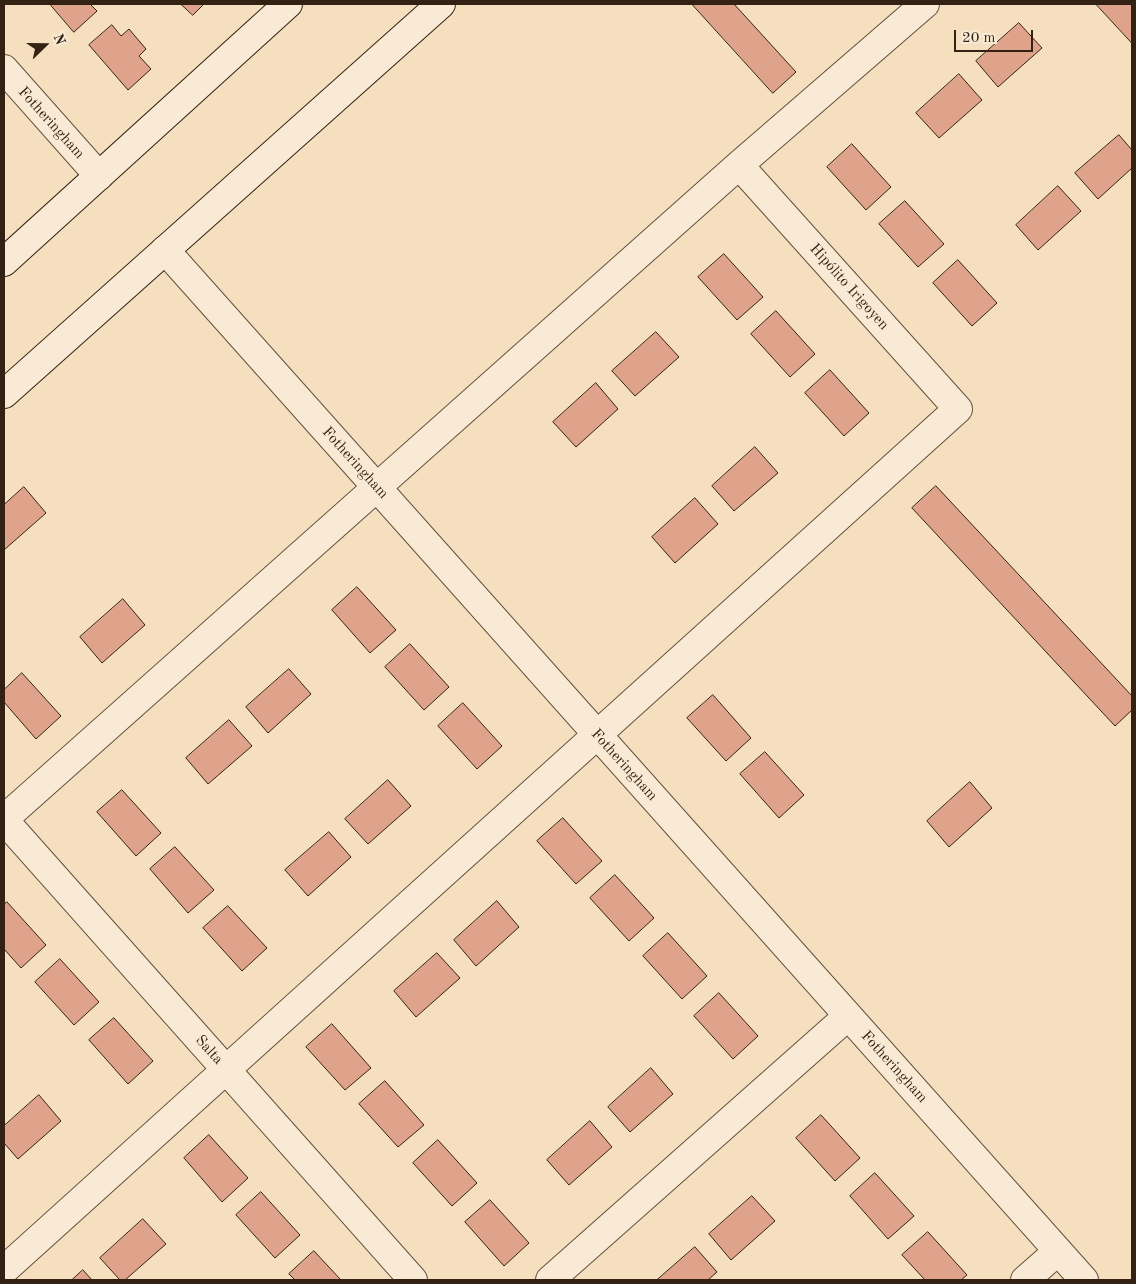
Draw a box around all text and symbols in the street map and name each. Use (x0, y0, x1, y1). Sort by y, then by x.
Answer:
north arrow (20, 20, 70, 70)
scale bar (956, 20, 1035, 52)
text: 20 m (962, 31, 996, 46)
text: N (50, 32, 67, 47)
street label: Fotheringham (14, 83, 88, 163)
street label: Hipólito Irigoyen (806, 240, 892, 334)
street label: Fotheringham (318, 423, 392, 503)
street label: Fotheringham (587, 725, 661, 805)
street label: Fotheringham (857, 1027, 931, 1107)
street label: Salta (191, 1032, 227, 1068)

